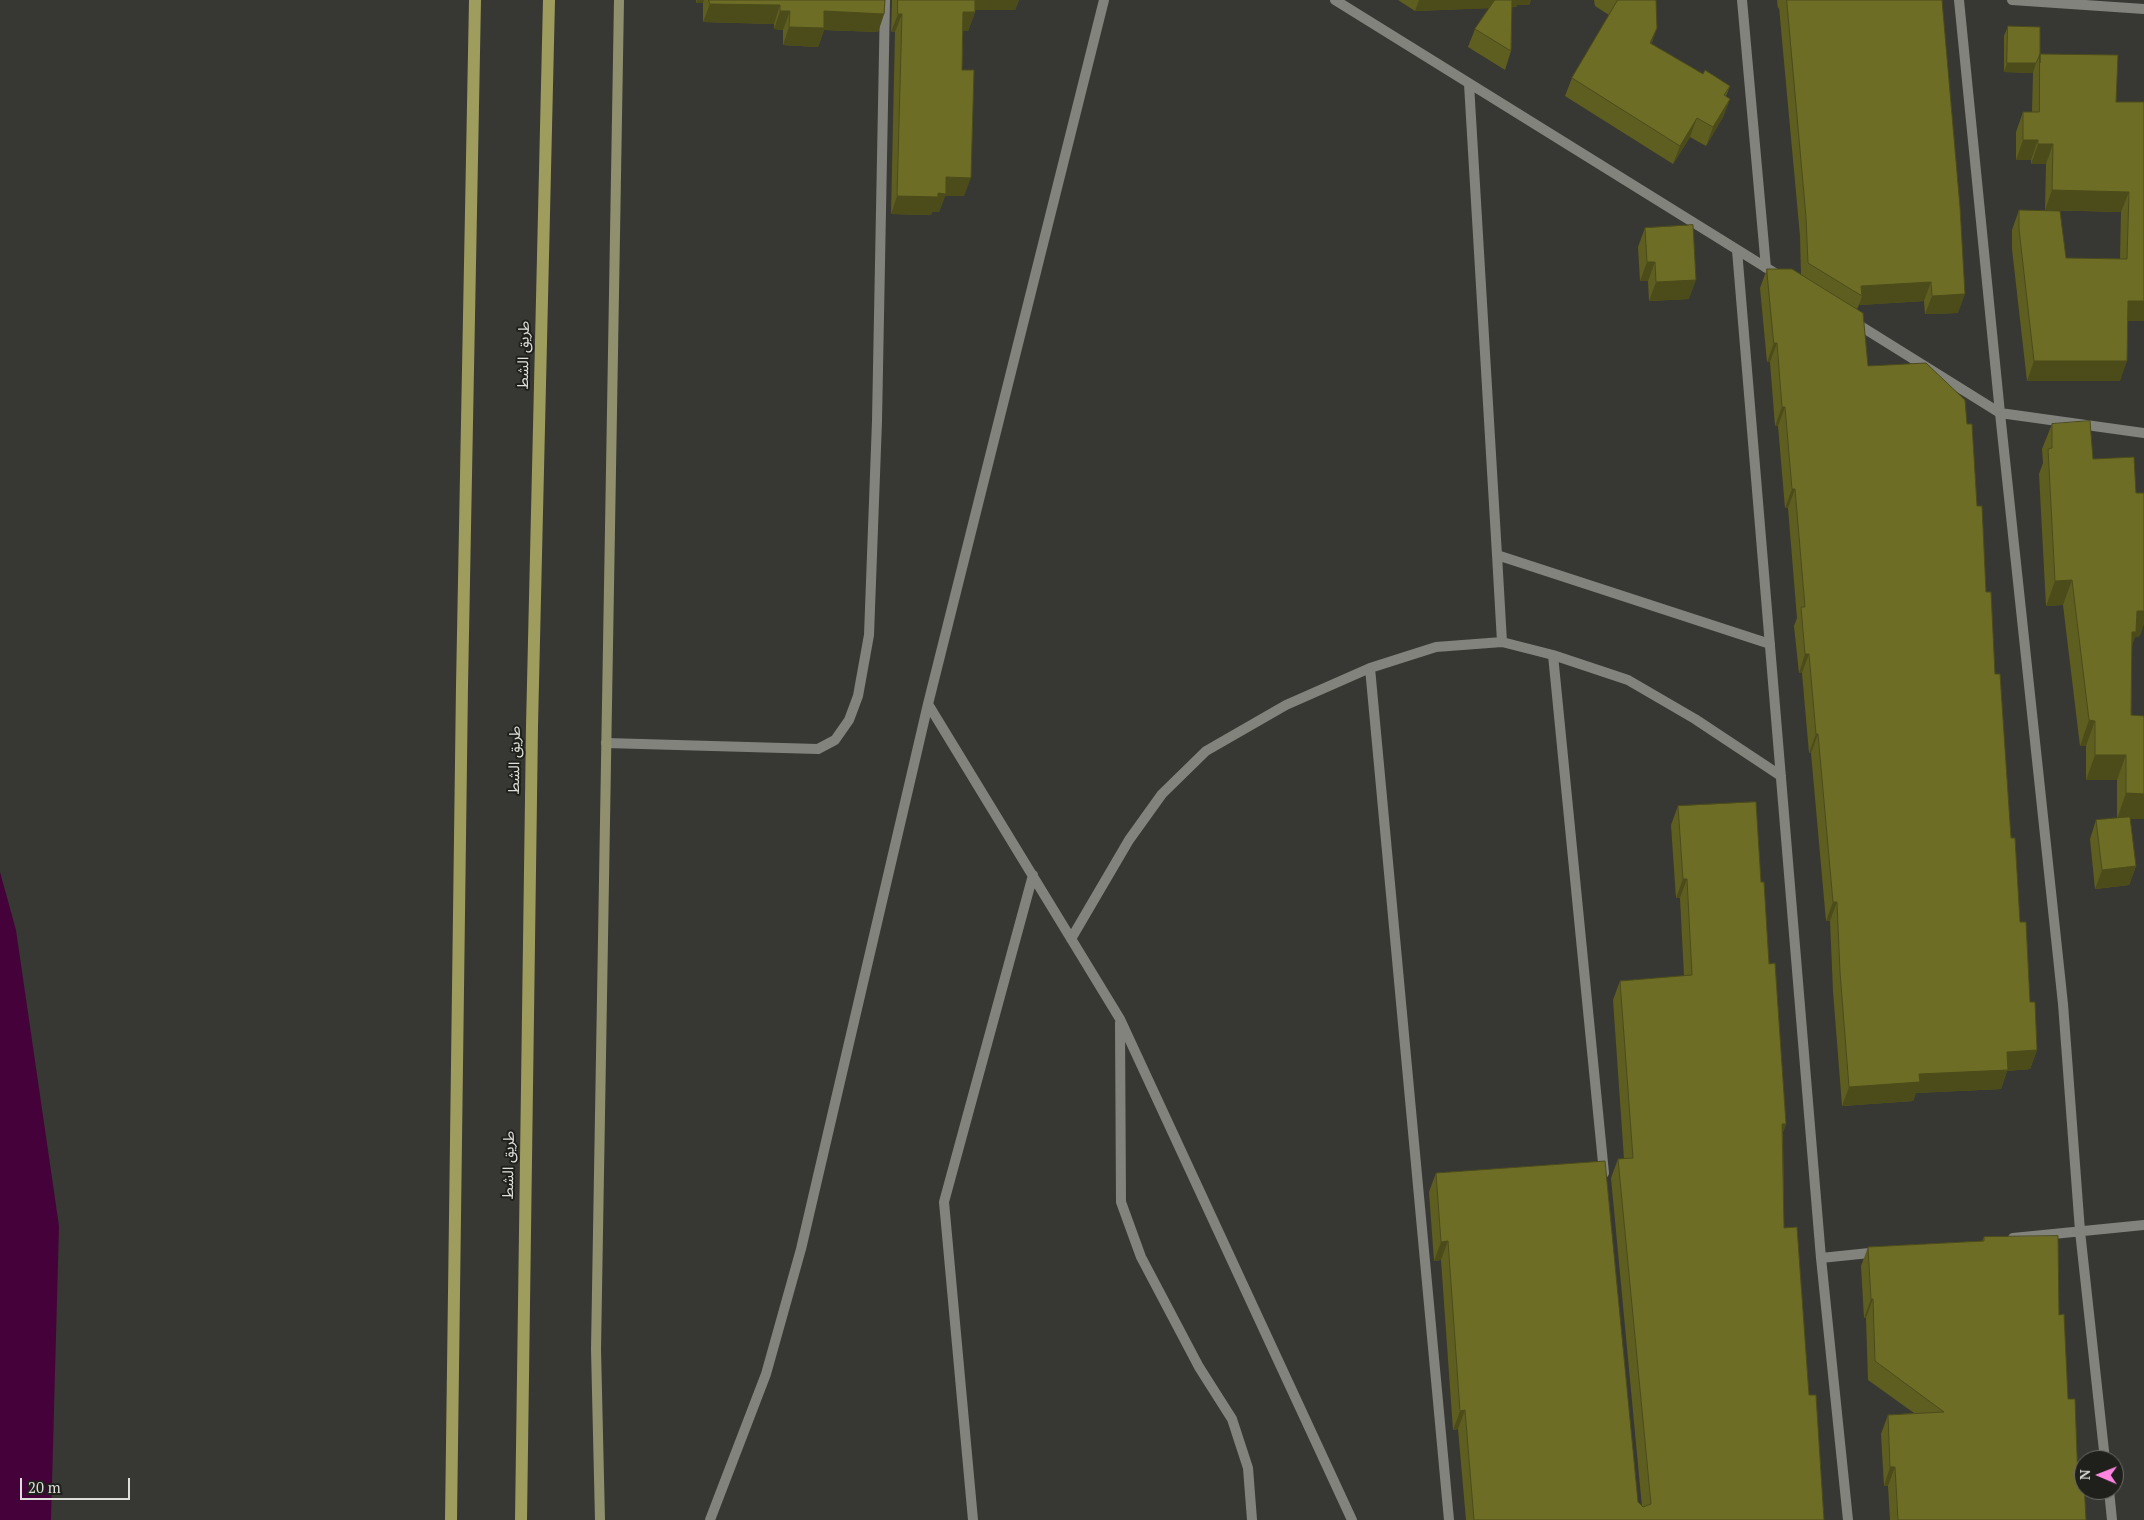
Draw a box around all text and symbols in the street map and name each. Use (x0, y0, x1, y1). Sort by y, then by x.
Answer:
street label: طريق الشط (514, 321, 534, 389)
street label: طريق الشط (505, 726, 525, 794)
street label: طريق الشط (499, 1131, 519, 1199)
north arrow (2074, 1450, 2124, 1500)
scale bar (22, 1468, 132, 1500)
text: N (2075, 1469, 2094, 1480)
text: 20 m (28, 1477, 61, 1497)

